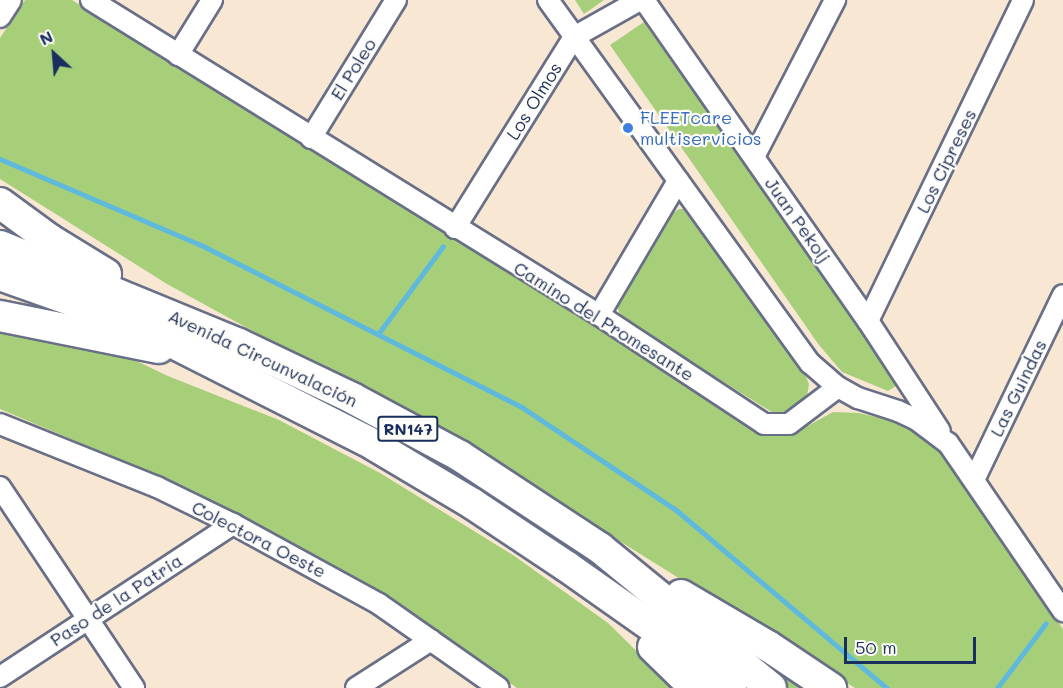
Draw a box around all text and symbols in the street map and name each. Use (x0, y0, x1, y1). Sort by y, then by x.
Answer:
north arrow (24, 24, 84, 84)
text: N (36, 25, 56, 49)
street label: El Poleo (326, 34, 380, 104)
street label: Los Olmos (502, 58, 566, 144)
street label: Los Cipreses (912, 106, 980, 216)
place label: FLEETcare multiservicios (640, 107, 762, 150)
marker: FLEETcare multiservicios (621, 121, 635, 135)
street label: Juan Pekolj (761, 173, 835, 267)
street label: Camino del Promesante (510, 257, 698, 385)
street label: Avenida Circunvalación (165, 305, 361, 411)
street label: Las Guindas (985, 336, 1051, 440)
road number: RN147 (376, 416, 440, 442)
street label: Colectora Oeste (188, 496, 330, 582)
street label: Paso de la Patria (46, 549, 186, 651)
scale bar (847, 625, 979, 663)
text: 50 m (855, 635, 897, 659)

